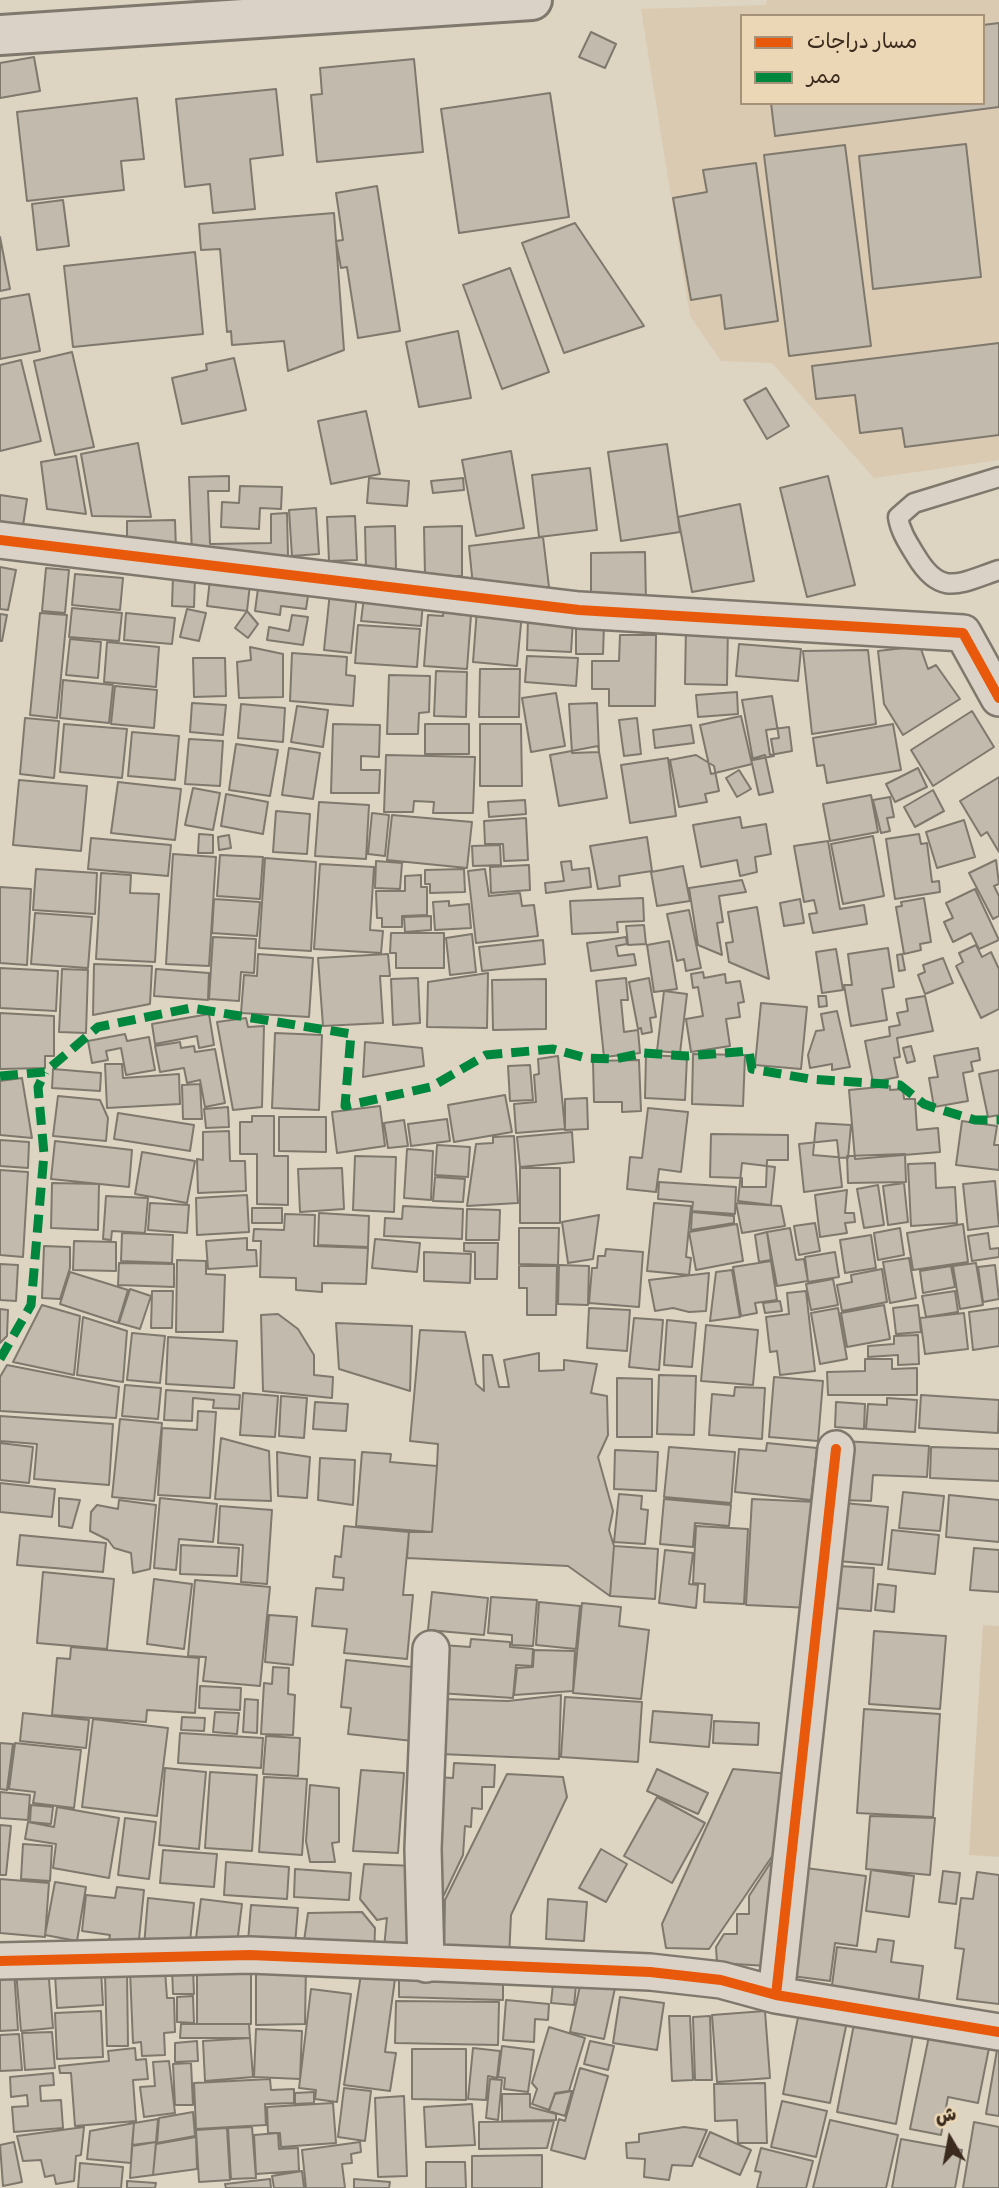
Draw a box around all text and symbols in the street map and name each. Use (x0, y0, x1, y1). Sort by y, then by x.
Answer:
legend (740, 14, 985, 105)
text: مسار دراجات (807, 29, 917, 59)
text: ممر (807, 64, 841, 94)
text: ش (934, 2103, 959, 2133)
north arrow (915, 2104, 985, 2174)

